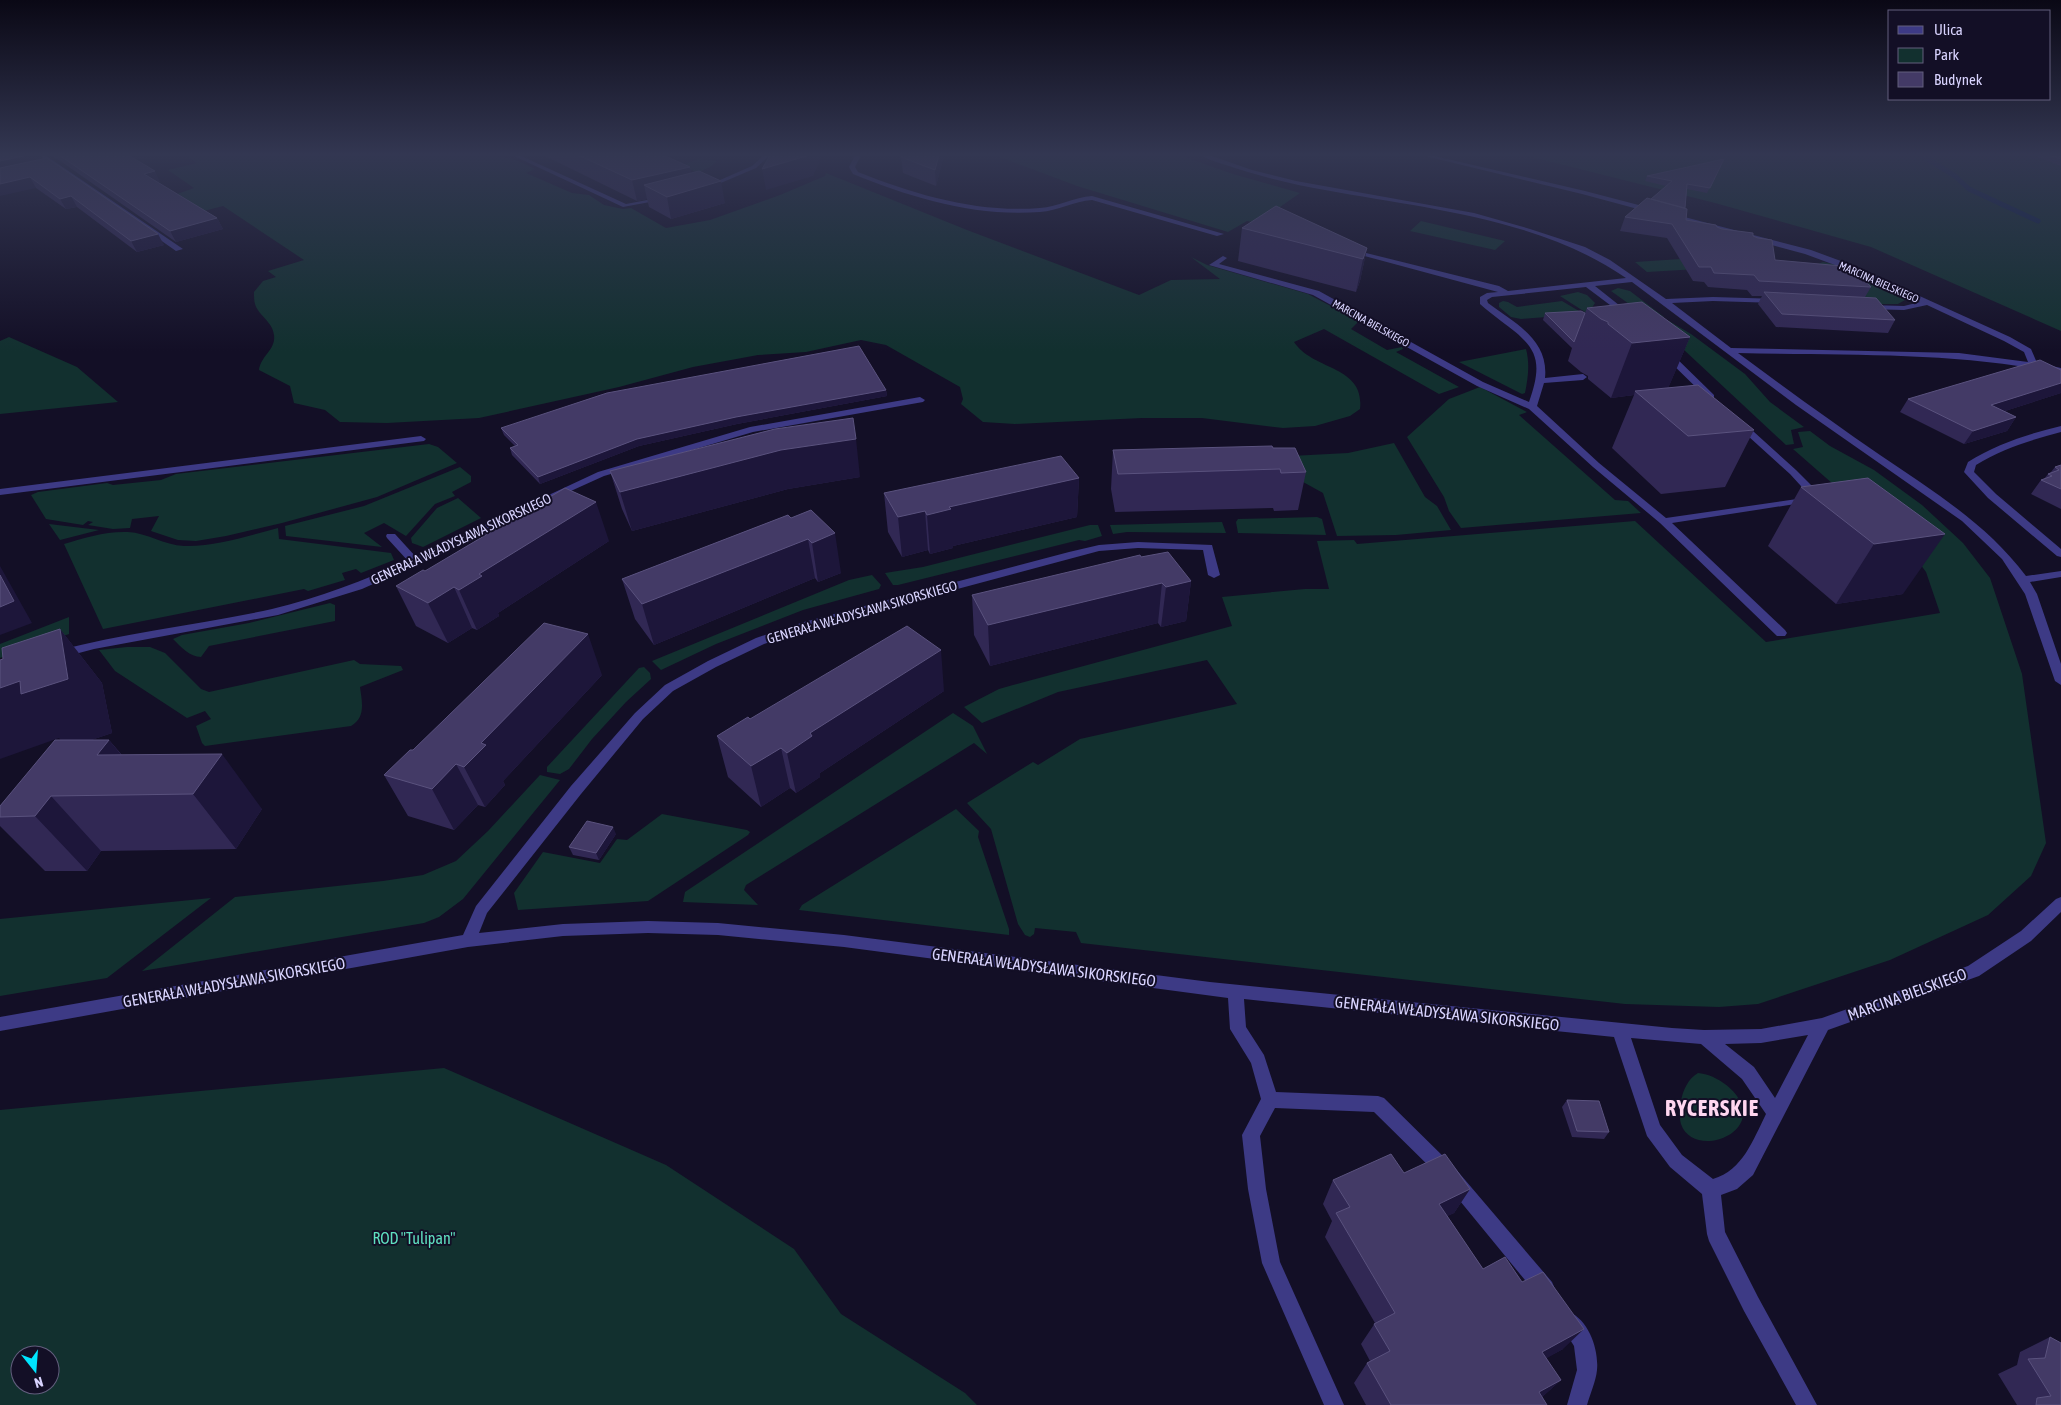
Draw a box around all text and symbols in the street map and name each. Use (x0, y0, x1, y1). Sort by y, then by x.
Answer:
legend (1888, 10, 2051, 100)
text: Ulica (1934, 21, 1963, 38)
text: Park (1934, 46, 1959, 63)
text: Budynek (1934, 71, 1983, 88)
street label: MARCINA BIELSKIEGO (1837, 259, 1921, 305)
street label: MARCINA BIELSKIEGO (1330, 297, 1412, 349)
street label: GENERAŁA WŁADYSŁAWA SIKORSKIEGO (368, 490, 554, 588)
street label: GENERAŁA WŁADYSŁAWA SIKORSKIEGO (765, 577, 959, 647)
street label: GENERAŁA WŁADYSŁAWA SIKORSKIEGO (931, 944, 1157, 990)
street label: GENERAŁA WŁADYSŁAWA SIKORSKIEGO (121, 954, 347, 1010)
street label: MARCINA BIELSKIEGO (1845, 964, 1969, 1024)
street label: GENERAŁA WŁADYSŁAWA SIKORSKIEGO (1334, 992, 1560, 1034)
district label: RYCERSKIE (1665, 1095, 1759, 1121)
park label: ROD "Tulipan" (372, 1229, 456, 1248)
north arrow (10, 1345, 60, 1395)
text: N (33, 1374, 45, 1391)

